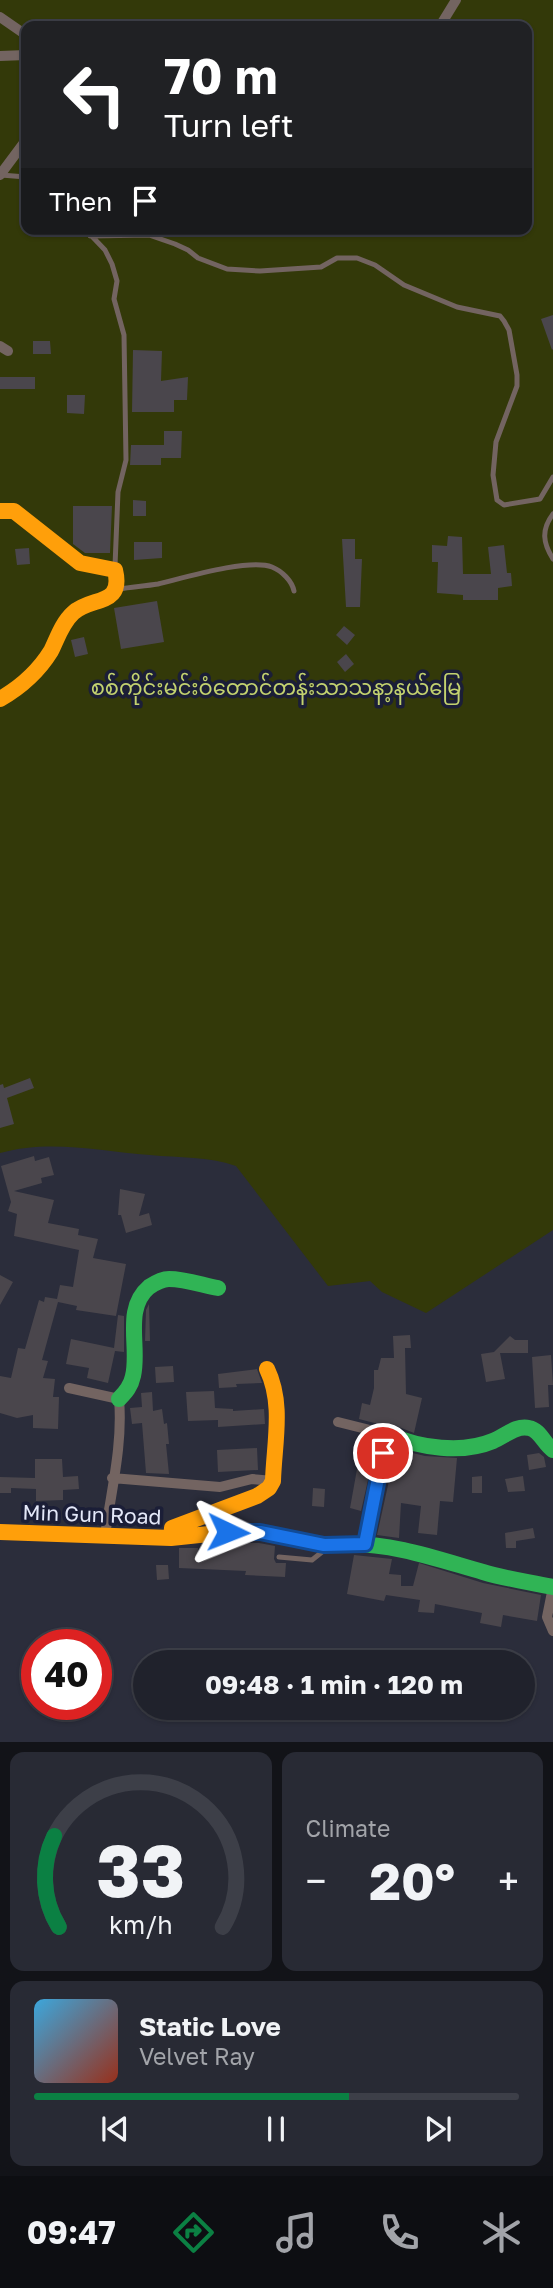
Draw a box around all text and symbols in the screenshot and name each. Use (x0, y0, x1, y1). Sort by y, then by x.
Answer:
text: 70 m (164, 46, 278, 105)
icon: left (49, 49, 140, 140)
text: Turn left (164, 106, 293, 144)
icon: arrive (126, 182, 164, 220)
text: Then (49, 186, 112, 217)
park label: စစ်ကိုင်းမင်းဝံတောင်တန်းသာသနာ့နယ်မြေ (91, 672, 461, 705)
pin (353, 1423, 413, 1483)
icon: arrive (364, 1434, 402, 1472)
position arrow (191, 1495, 265, 1569)
street label: Min Gun Road (22, 1499, 162, 1529)
speed limit sign: 40 (21, 1629, 112, 1720)
text: 09:48 · 1 min · 120 m (205, 1669, 463, 1700)
text: Climate (306, 1814, 390, 1842)
text: 33 (96, 1827, 185, 1914)
text: 20° (369, 1849, 455, 1911)
text: − (306, 1858, 326, 1903)
text: + (498, 1858, 519, 1903)
text: km/h (109, 1909, 173, 1940)
text: Static Love (139, 2011, 281, 2042)
text: Velvet Ray (139, 2042, 255, 2070)
icon: previous (96, 2110, 134, 2148)
icon: pause (257, 2110, 295, 2148)
icon: next (419, 2110, 457, 2148)
icon: directions (169, 2208, 218, 2257)
icon: music (272, 2208, 321, 2257)
icon: phone (375, 2208, 424, 2257)
icon: climate (477, 2208, 526, 2257)
text: 09:47 (27, 2213, 116, 2251)

